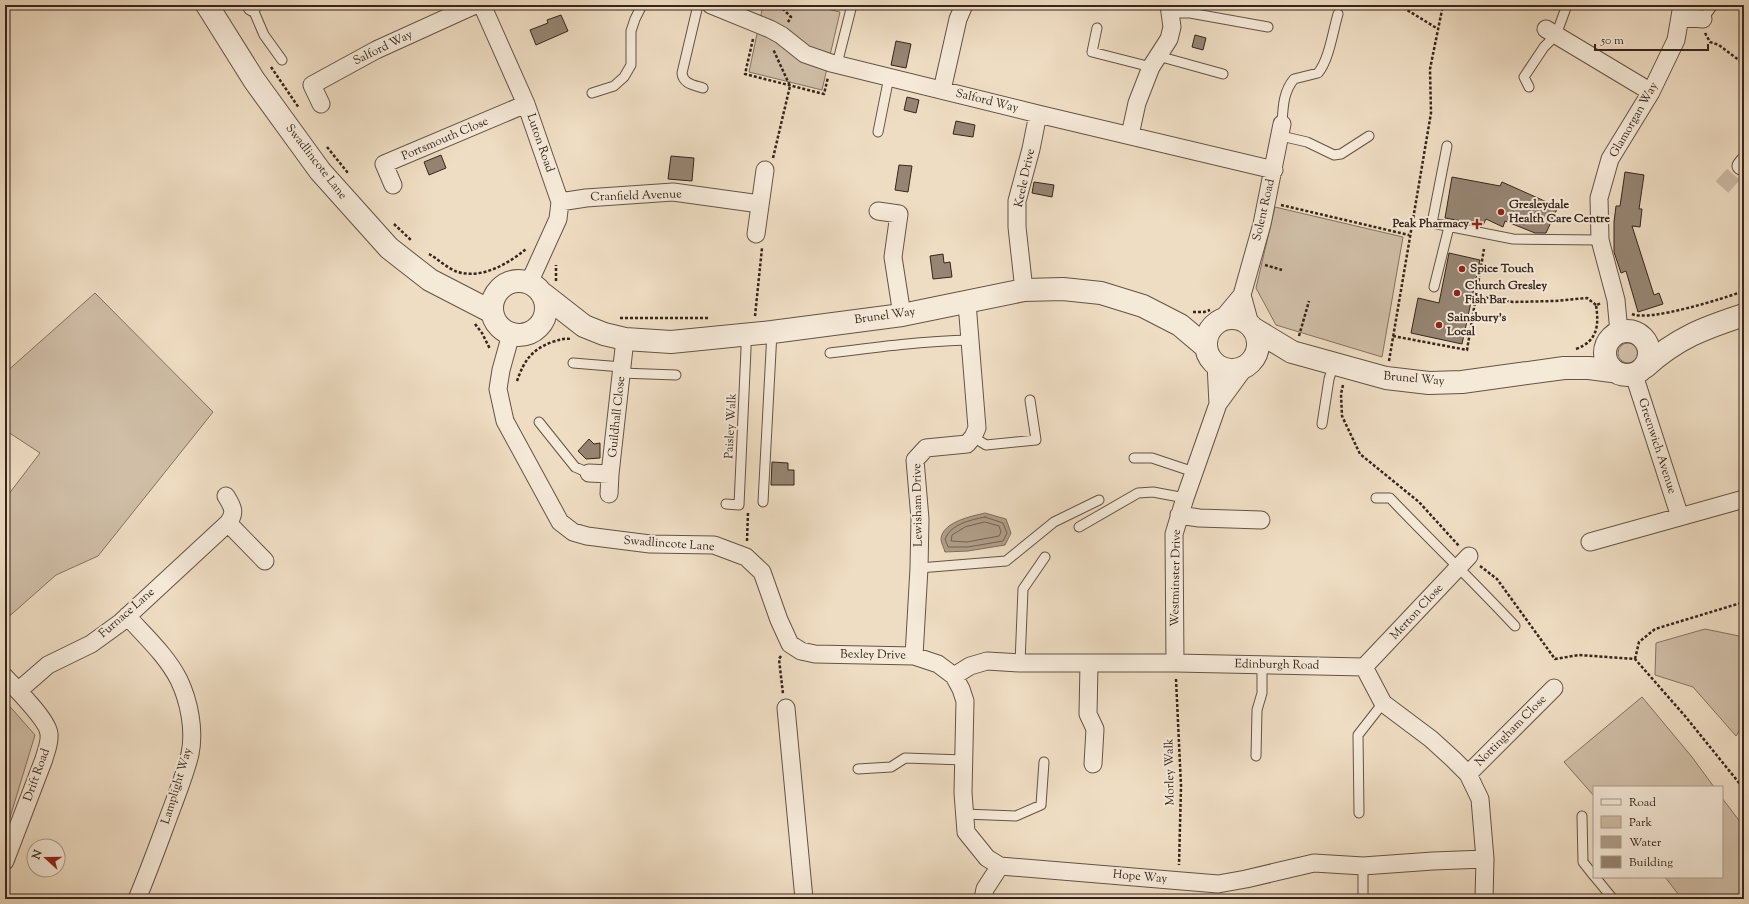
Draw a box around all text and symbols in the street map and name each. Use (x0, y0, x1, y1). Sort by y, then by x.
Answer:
street label: Salford Way (350, 26, 416, 70)
scale bar (1595, 26, 1708, 52)
text: 50 m (1600, 32, 1624, 50)
street label: Glamorgan Way (1605, 79, 1663, 161)
street label: Salford Way (954, 84, 1020, 118)
street label: Luton Road (521, 111, 559, 175)
street label: Portsmouth Close (399, 112, 492, 165)
street label: Swadlincote Lane (281, 120, 352, 204)
street label: Keele Drive (1010, 147, 1040, 209)
street label: Solent Road (1248, 177, 1280, 243)
street label: Cranfield Avenue (590, 185, 682, 207)
place label: Gresleydale Health Care Centre (1508, 196, 1611, 228)
marker: Gresleydale Health Care Centre (1496, 207, 1506, 217)
place label: Peak Pharmacy (1392, 215, 1469, 233)
marker: Peak Pharmacy (1472, 219, 1482, 229)
place label: Spice Touch (1470, 260, 1535, 278)
marker: Spice Touch (1457, 264, 1467, 274)
place label: Church Gresley Fish Bar (1464, 277, 1547, 309)
marker: Church Gresley Fish Bar (1452, 288, 1462, 298)
street label: Brunel Way (853, 303, 917, 329)
place label: Sainsbury's Local (1446, 309, 1507, 341)
marker: Sainsbury's Local (1434, 320, 1444, 330)
street label: Brunel Way (1383, 367, 1445, 391)
street label: Guildhall Close (604, 375, 630, 459)
street label: Paisley Walk (720, 392, 742, 459)
street label: Greenwich Avenue (1633, 396, 1681, 497)
street label: Lewisham Drive (908, 463, 928, 547)
street label: Westminster Drive (1166, 529, 1186, 627)
street label: Swadlincote Lane (623, 532, 716, 556)
street label: Merton Close (1386, 580, 1448, 644)
street label: Furnace Lane (95, 583, 159, 643)
street label: Bexley Drive (840, 645, 906, 665)
street label: Edinburgh Road (1234, 655, 1320, 675)
street label: Nottingham Close (1471, 691, 1551, 771)
street label: Morley Walk (1160, 738, 1180, 806)
street label: Lamplight Way (157, 745, 197, 827)
street label: Drift Road (19, 746, 55, 804)
legend (1593, 786, 1723, 878)
text: Road (1629, 794, 1656, 812)
text: Park (1629, 814, 1652, 832)
text: Water (1629, 834, 1662, 852)
north arrow (26, 838, 66, 878)
text: N (28, 848, 47, 863)
text: Building (1629, 854, 1673, 872)
street label: Hope Way (1112, 866, 1168, 888)

